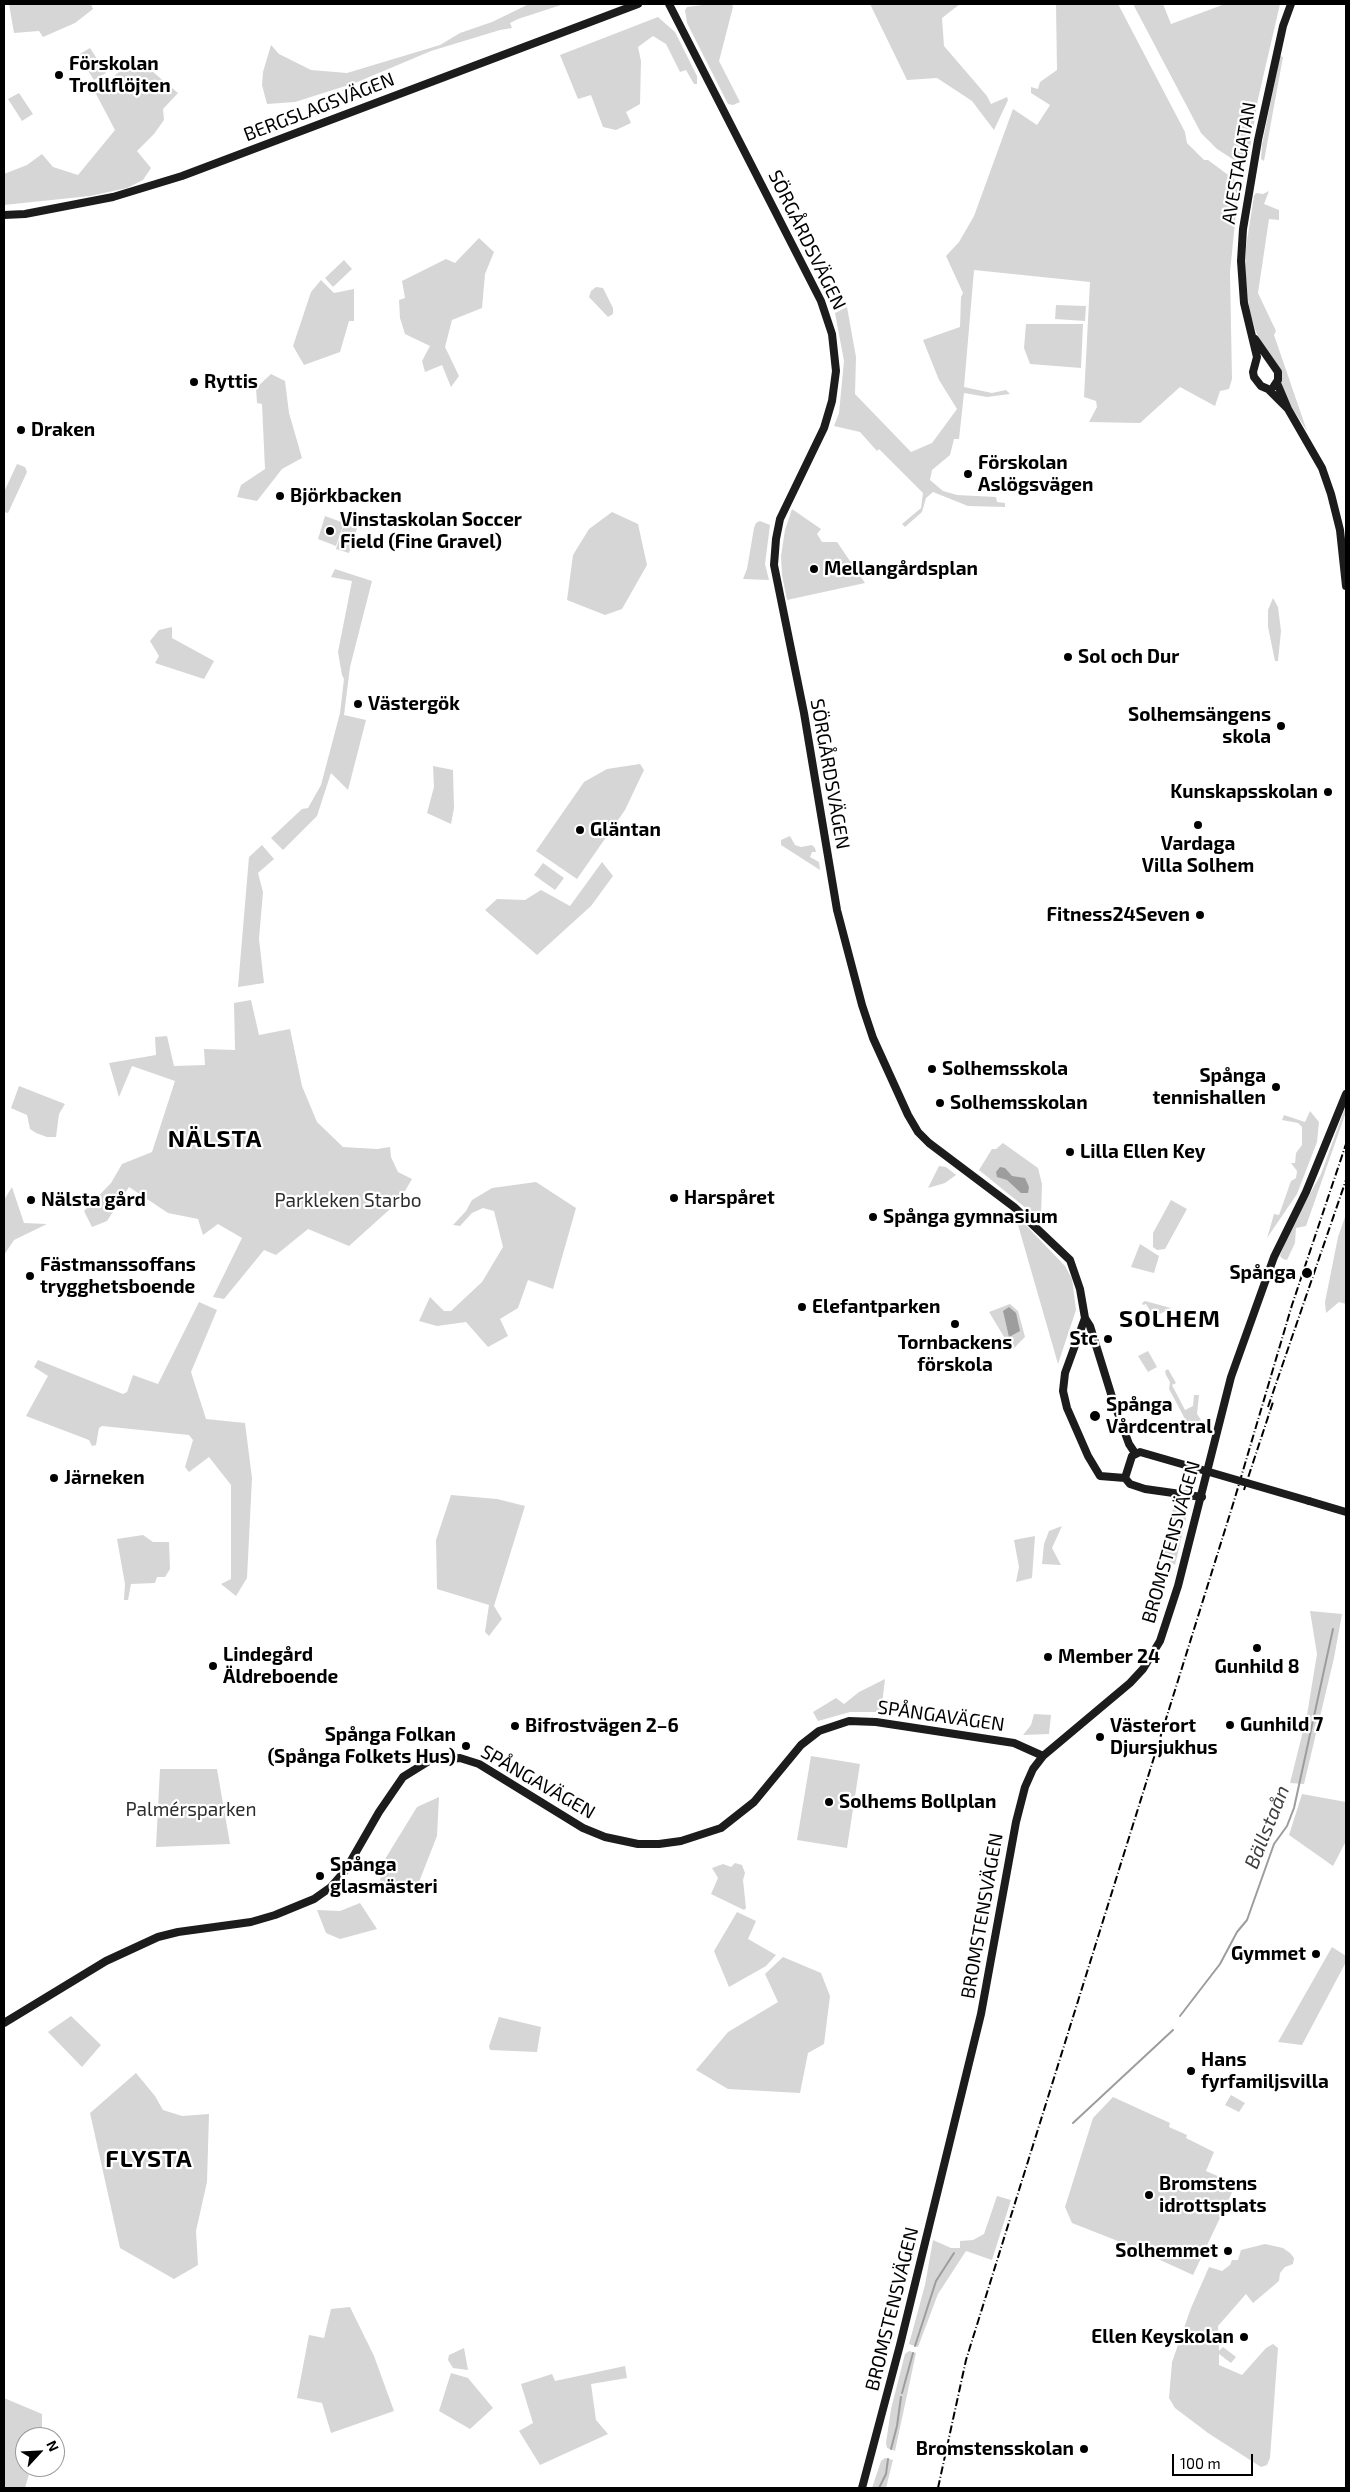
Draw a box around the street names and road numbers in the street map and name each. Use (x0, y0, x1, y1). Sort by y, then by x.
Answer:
street label: BERGSLAGSVÄGEN (240, 68, 398, 146)
street label: AVESTAGATAN (1217, 100, 1261, 226)
street label: SÖRGÅRDSVÄGEN (763, 166, 851, 314)
street label: SÖRGÅRDSVÄGEN (806, 697, 854, 851)
street label: BROMSTENSVÄGEN (1137, 1458, 1205, 1626)
street label: SPÅNGAVÄGEN (876, 1696, 1006, 1736)
street label: SPÅNGAVÄGEN (477, 1740, 599, 1824)
street label: BROMSTENSVÄGEN (956, 1831, 1008, 2001)
street label: BROMSTENSVÄGEN (861, 2225, 923, 2393)

